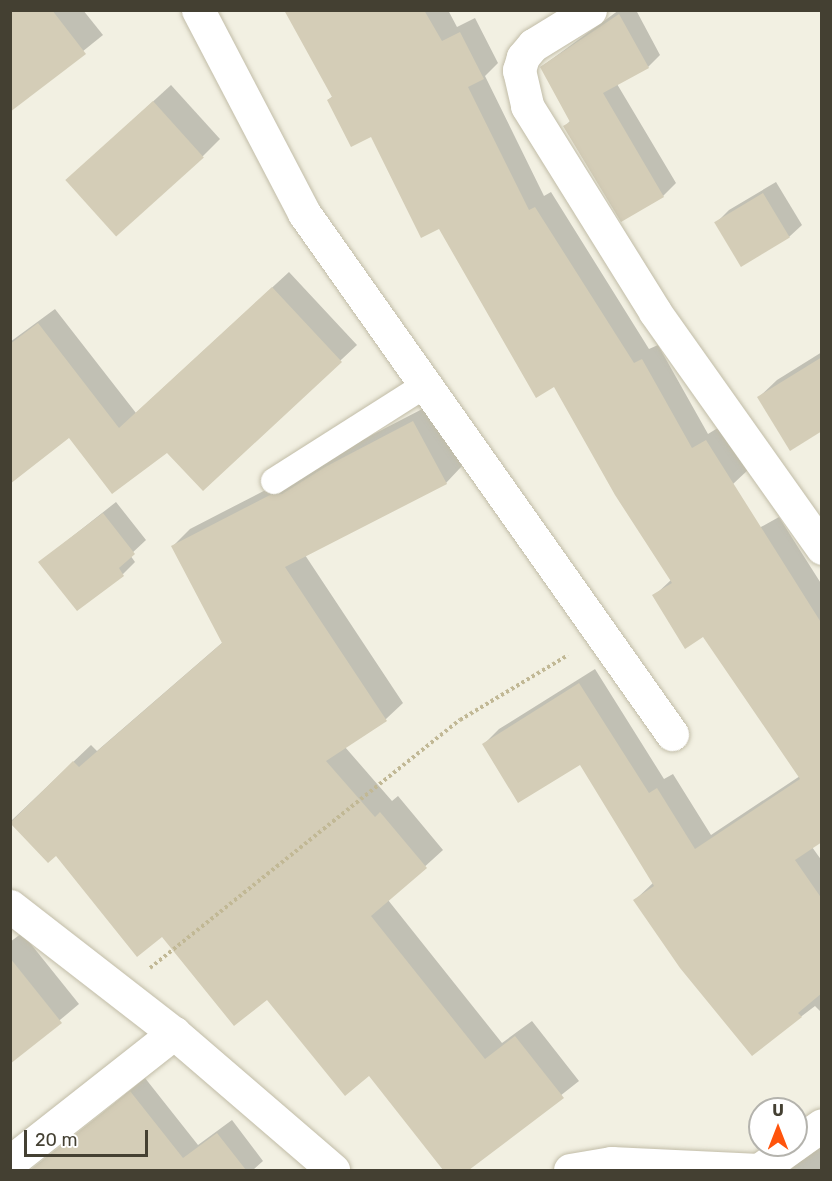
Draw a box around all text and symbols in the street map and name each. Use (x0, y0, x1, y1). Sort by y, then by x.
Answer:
north arrow (748, 1097, 808, 1157)
text: U (772, 1101, 784, 1120)
scale bar (27, 1118, 152, 1156)
text: 20 m (35, 1129, 77, 1151)

